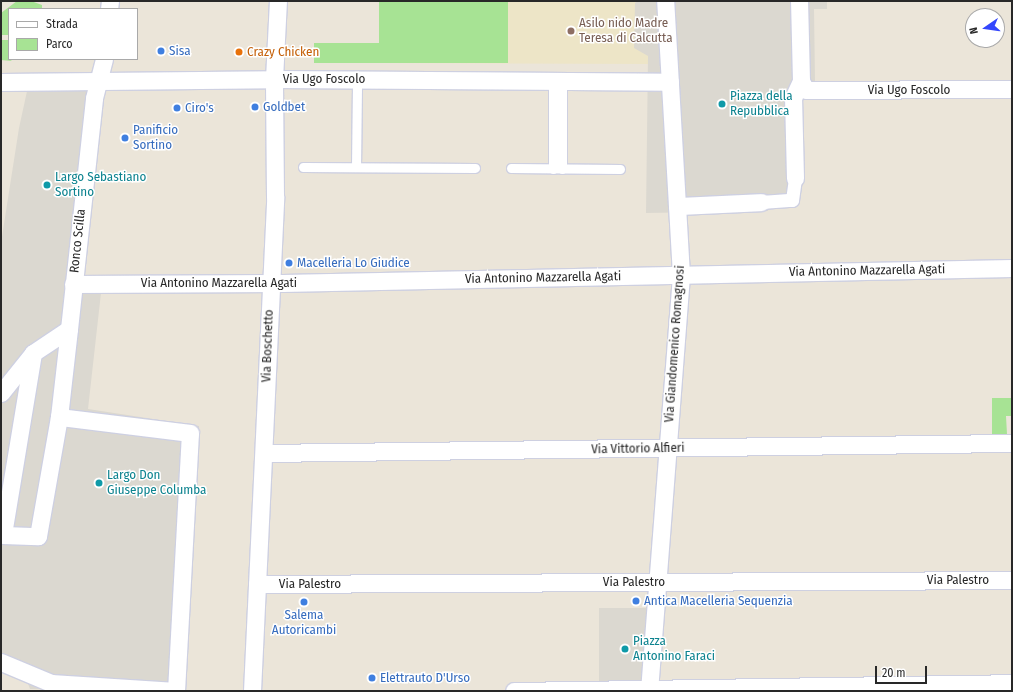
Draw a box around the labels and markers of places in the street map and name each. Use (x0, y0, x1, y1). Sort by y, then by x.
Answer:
place label: Asilo nido Madre Teresa di Calcutta (579, 16, 673, 47)
marker: Asilo nido Madre Teresa di Calcutta (566, 26, 576, 36)
place label: Sisa (169, 43, 191, 59)
place label: Crazy Chicken (247, 44, 319, 60)
marker: Sisa (156, 46, 166, 56)
marker: Crazy Chicken (234, 47, 244, 57)
place label: Piazza della Repubblica (730, 89, 793, 120)
place label: Goldbet (263, 99, 305, 115)
marker: Piazza della Repubblica (717, 99, 727, 109)
place label: Ciro's (185, 100, 214, 116)
marker: Goldbet (250, 102, 260, 112)
marker: Ciro's (172, 103, 182, 113)
place label: Panificio Sortino (133, 123, 178, 154)
marker: Panificio Sortino (120, 133, 130, 143)
place label: Largo Sebastiano Sortino (55, 170, 146, 201)
marker: Largo Sebastiano Sortino (42, 180, 52, 190)
place label: Macelleria Lo Giudice (297, 255, 410, 271)
marker: Macelleria Lo Giudice (284, 258, 294, 268)
place label: Largo Don Giuseppe Columba (107, 468, 206, 499)
marker: Largo Don Giuseppe Columba (94, 478, 104, 488)
place label: Antica Macelleria Sequenzia (644, 593, 793, 609)
marker: Antica Macelleria Sequenzia (631, 596, 641, 606)
marker: Salema Autoricambi (299, 597, 309, 607)
place label: Salema Autoricambi (272, 608, 336, 639)
place label: Piazza Antonino Faraci (633, 634, 715, 665)
marker: Piazza Antonino Faraci (620, 644, 630, 654)
place label: Elettrauto D'Urso (380, 670, 470, 686)
marker: Elettrauto D'Urso (367, 673, 377, 683)

